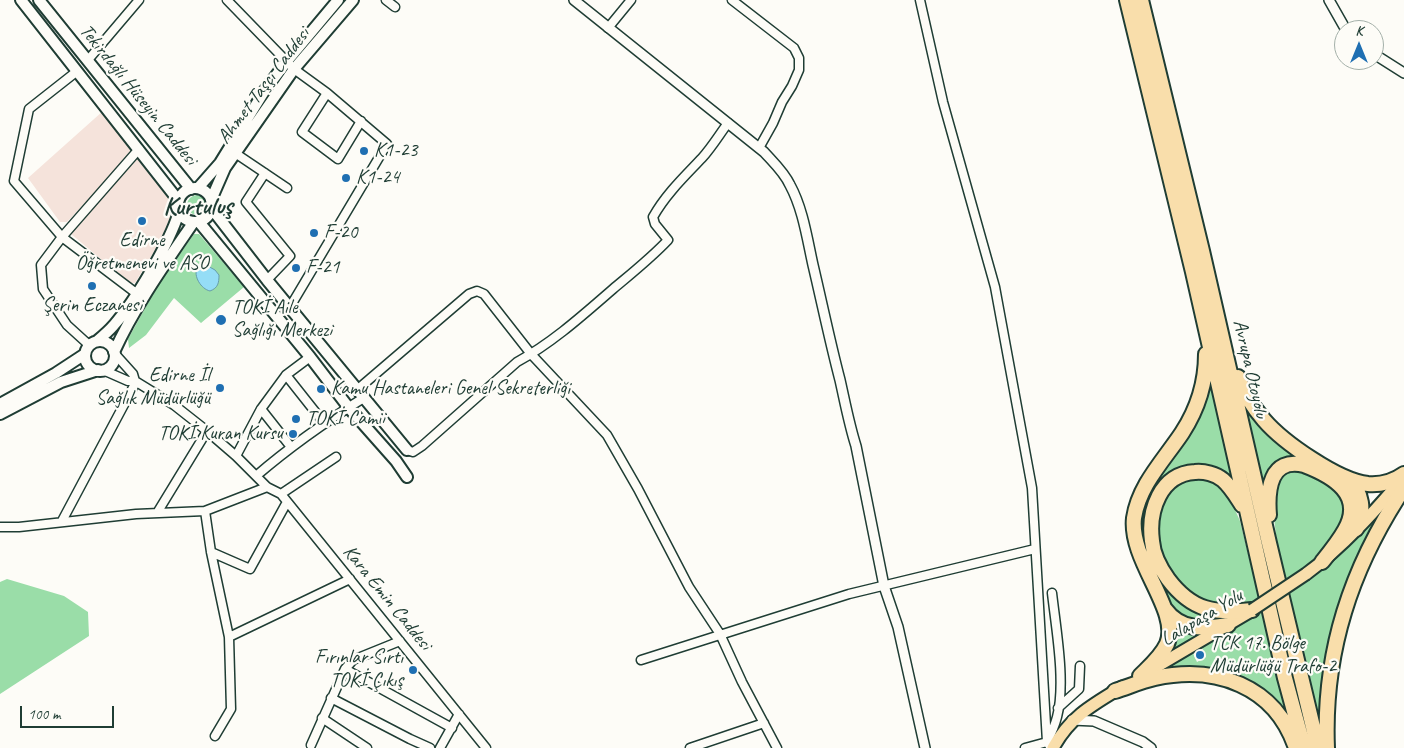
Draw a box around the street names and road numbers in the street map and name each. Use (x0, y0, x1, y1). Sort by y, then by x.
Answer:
street label: Tekirdağlı Hüseyin Caddesi (74, 20, 202, 170)
street label: Ahmet Taşçı Caddesi (213, 23, 315, 149)
street label: Avrupa Otoyolu (1227, 317, 1273, 421)
street label: Kara Emin Caddesi (337, 541, 437, 655)
street label: Lalapaşa Yolu (1157, 584, 1247, 652)

